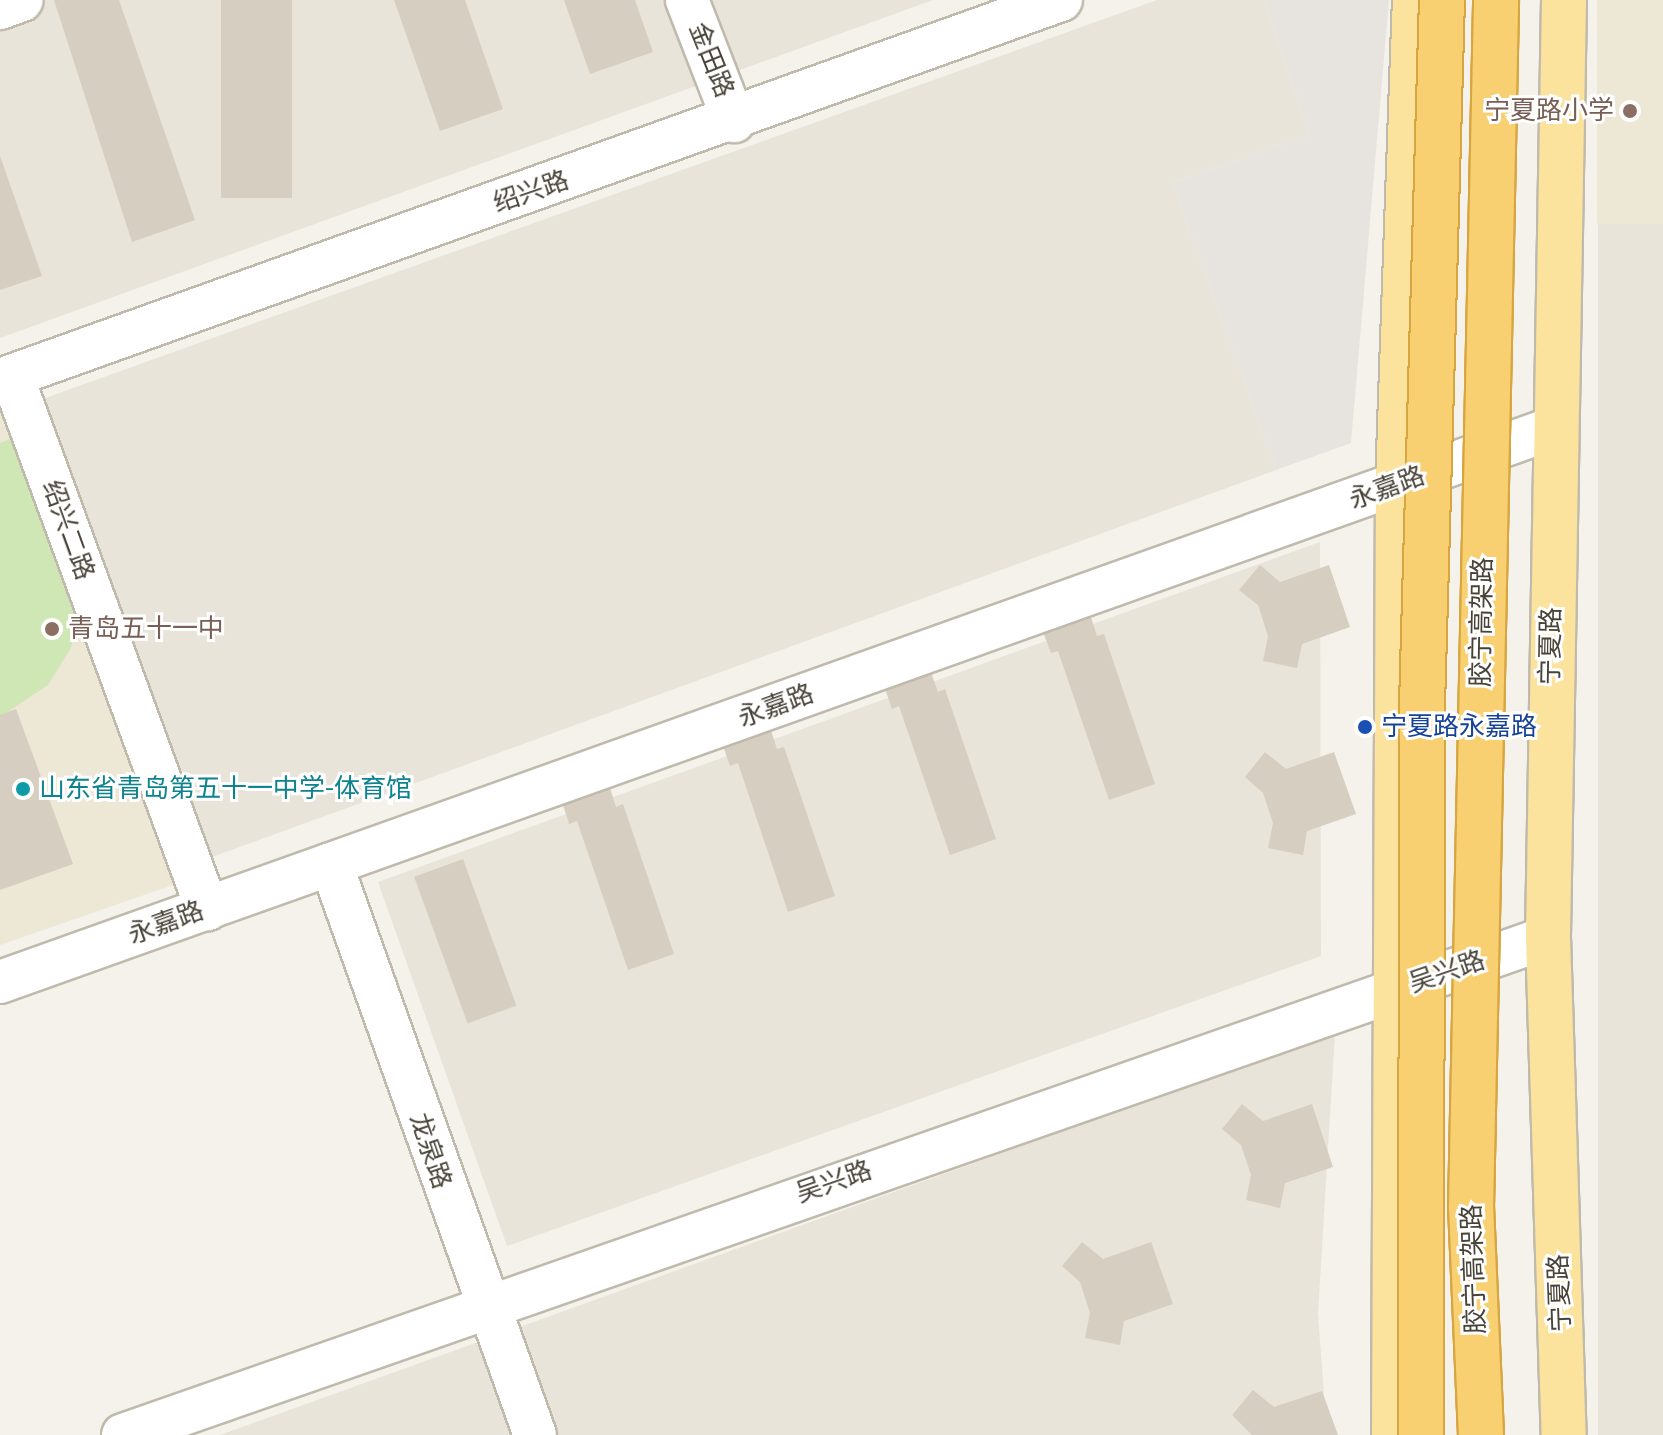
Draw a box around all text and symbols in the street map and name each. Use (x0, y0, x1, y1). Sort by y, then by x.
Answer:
street label: 金田路 (682, 18, 740, 102)
place label: 宁夏路小学 (1484, 95, 1614, 127)
marker: 宁夏路小学 (1621, 102, 1639, 120)
street label: 绍兴路 (489, 165, 573, 219)
street label: 永嘉路 (1345, 460, 1429, 516)
street label: 绍兴二路 (36, 476, 100, 584)
street label: 胶宁高架路 (1465, 557, 1499, 687)
street label: 宁夏路 (1535, 607, 1567, 685)
place label: 青岛五十一中 (68, 613, 224, 645)
marker: 青岛五十一中 (43, 620, 61, 638)
street label: 永嘉路 (734, 678, 818, 734)
place label: 宁夏路永嘉路 (1381, 711, 1537, 743)
marker: 宁夏路永嘉路 (1356, 718, 1374, 736)
place label: 山东省青岛第五十一中学-体育馆 (39, 773, 412, 805)
marker: 山东省青岛第五十一中学-体育馆 (14, 780, 32, 798)
street label: 永嘉路 (124, 895, 208, 951)
street label: 吴兴路 (1405, 945, 1489, 999)
street label: 龙泉路 (403, 1109, 457, 1193)
street label: 吴兴路 (792, 1155, 876, 1209)
street label: 胶宁高架路 (1456, 1203, 1492, 1335)
street label: 宁夏路 (1543, 1253, 1577, 1333)

